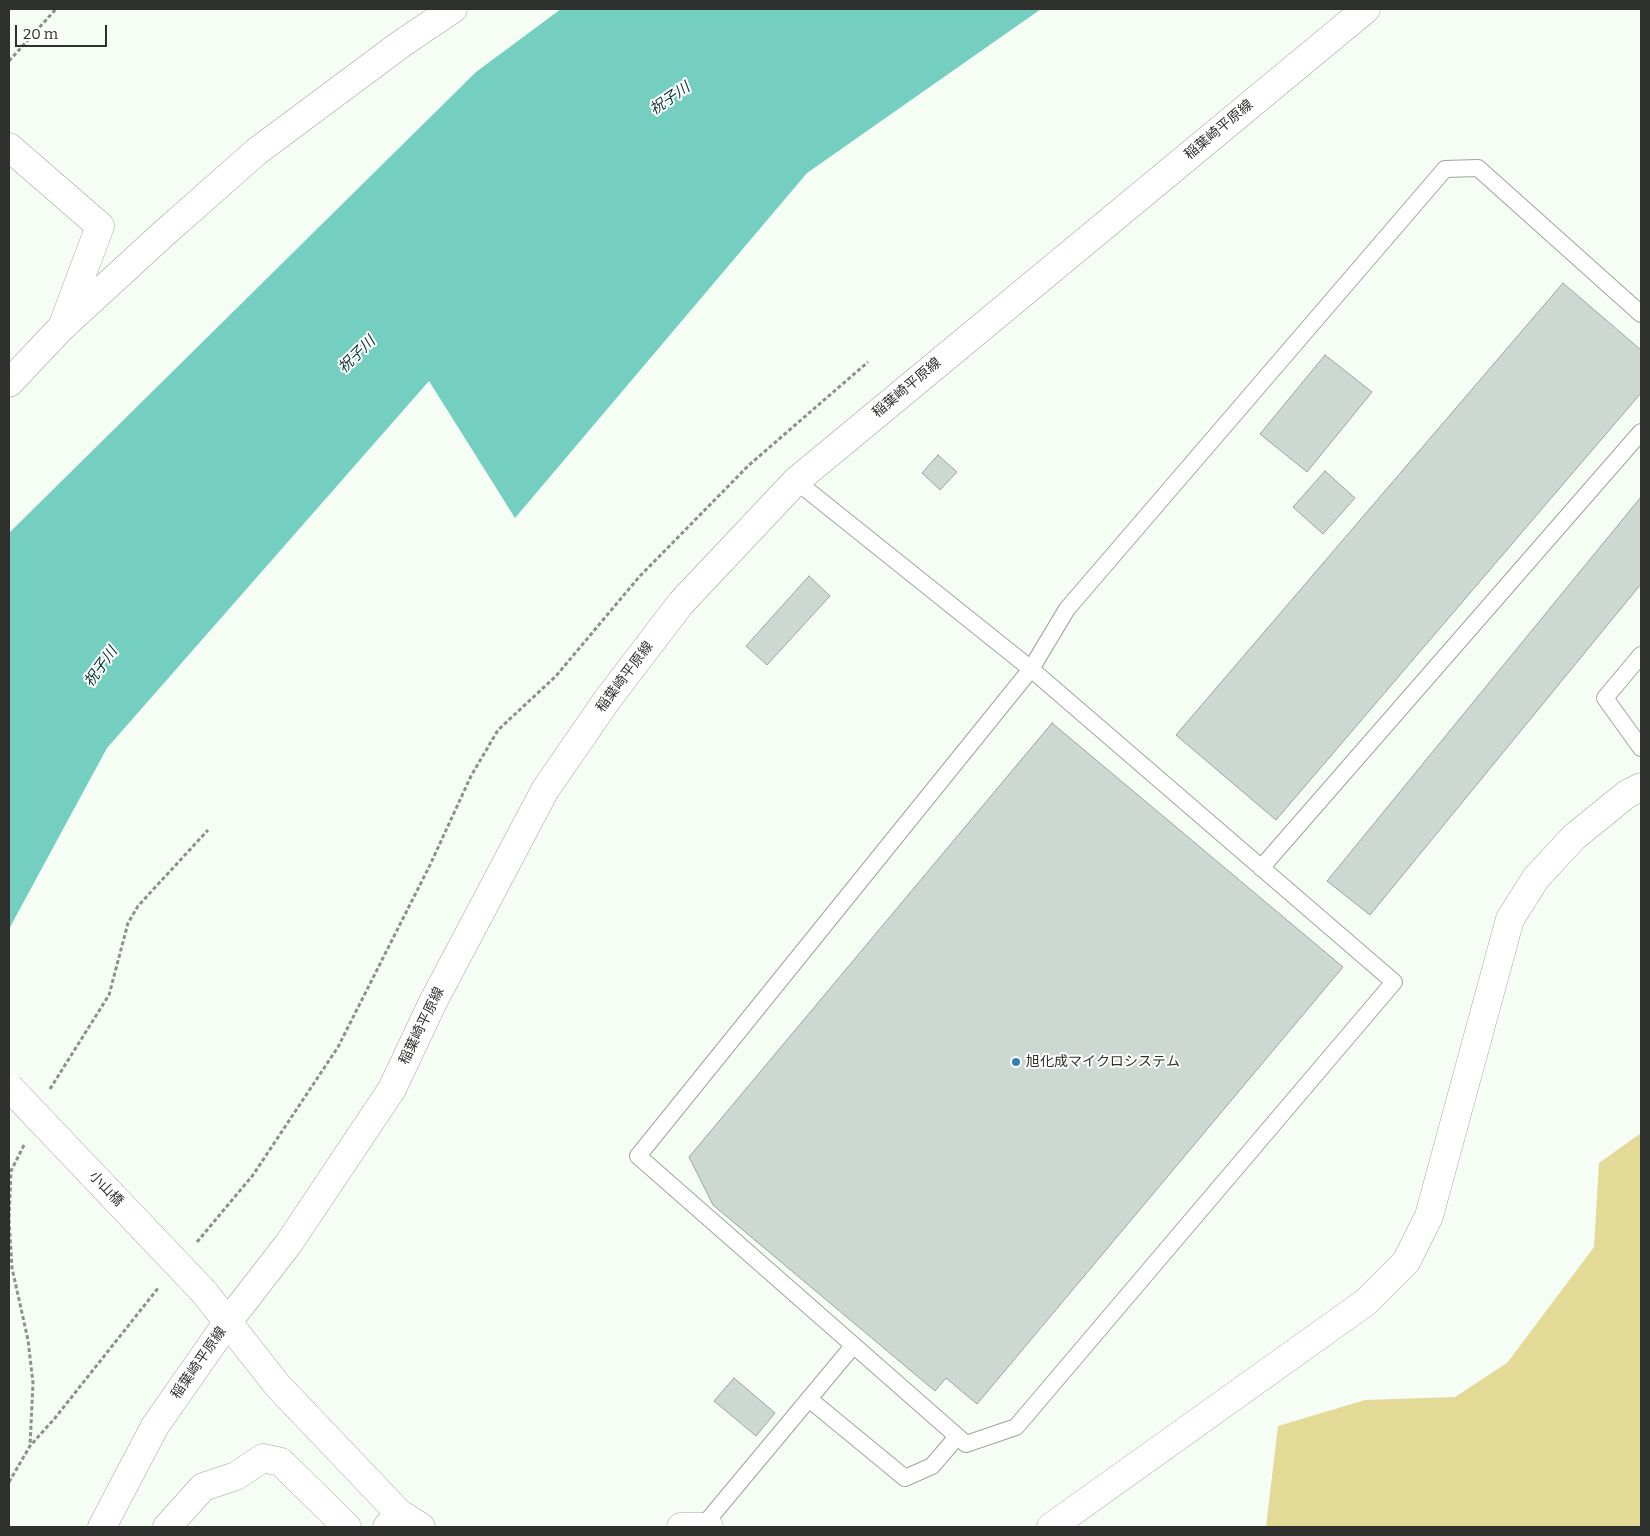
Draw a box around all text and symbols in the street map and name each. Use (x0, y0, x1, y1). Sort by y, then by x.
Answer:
scale bar (18, 15, 110, 47)
text: 20 m (23, 25, 58, 43)
water label: 祝子川 (646, 79, 694, 119)
street label: 稲葉崎平原線 (1181, 97, 1257, 163)
water label: 祝子川 (335, 333, 379, 377)
street label: 稲葉崎平原線 (869, 355, 945, 421)
street label: 稲葉崎平原線 (593, 638, 657, 716)
water label: 祝子川 (80, 644, 122, 690)
street label: 稲葉崎平原線 (396, 985, 448, 1067)
place label: 旭化成マイクロシステム (1026, 1054, 1180, 1070)
marker: 旭化成マイクロシステム (1010, 1056, 1022, 1068)
street label: 小山橋 (85, 1168, 127, 1210)
street label: 稲葉崎平原線 (168, 1324, 230, 1402)

